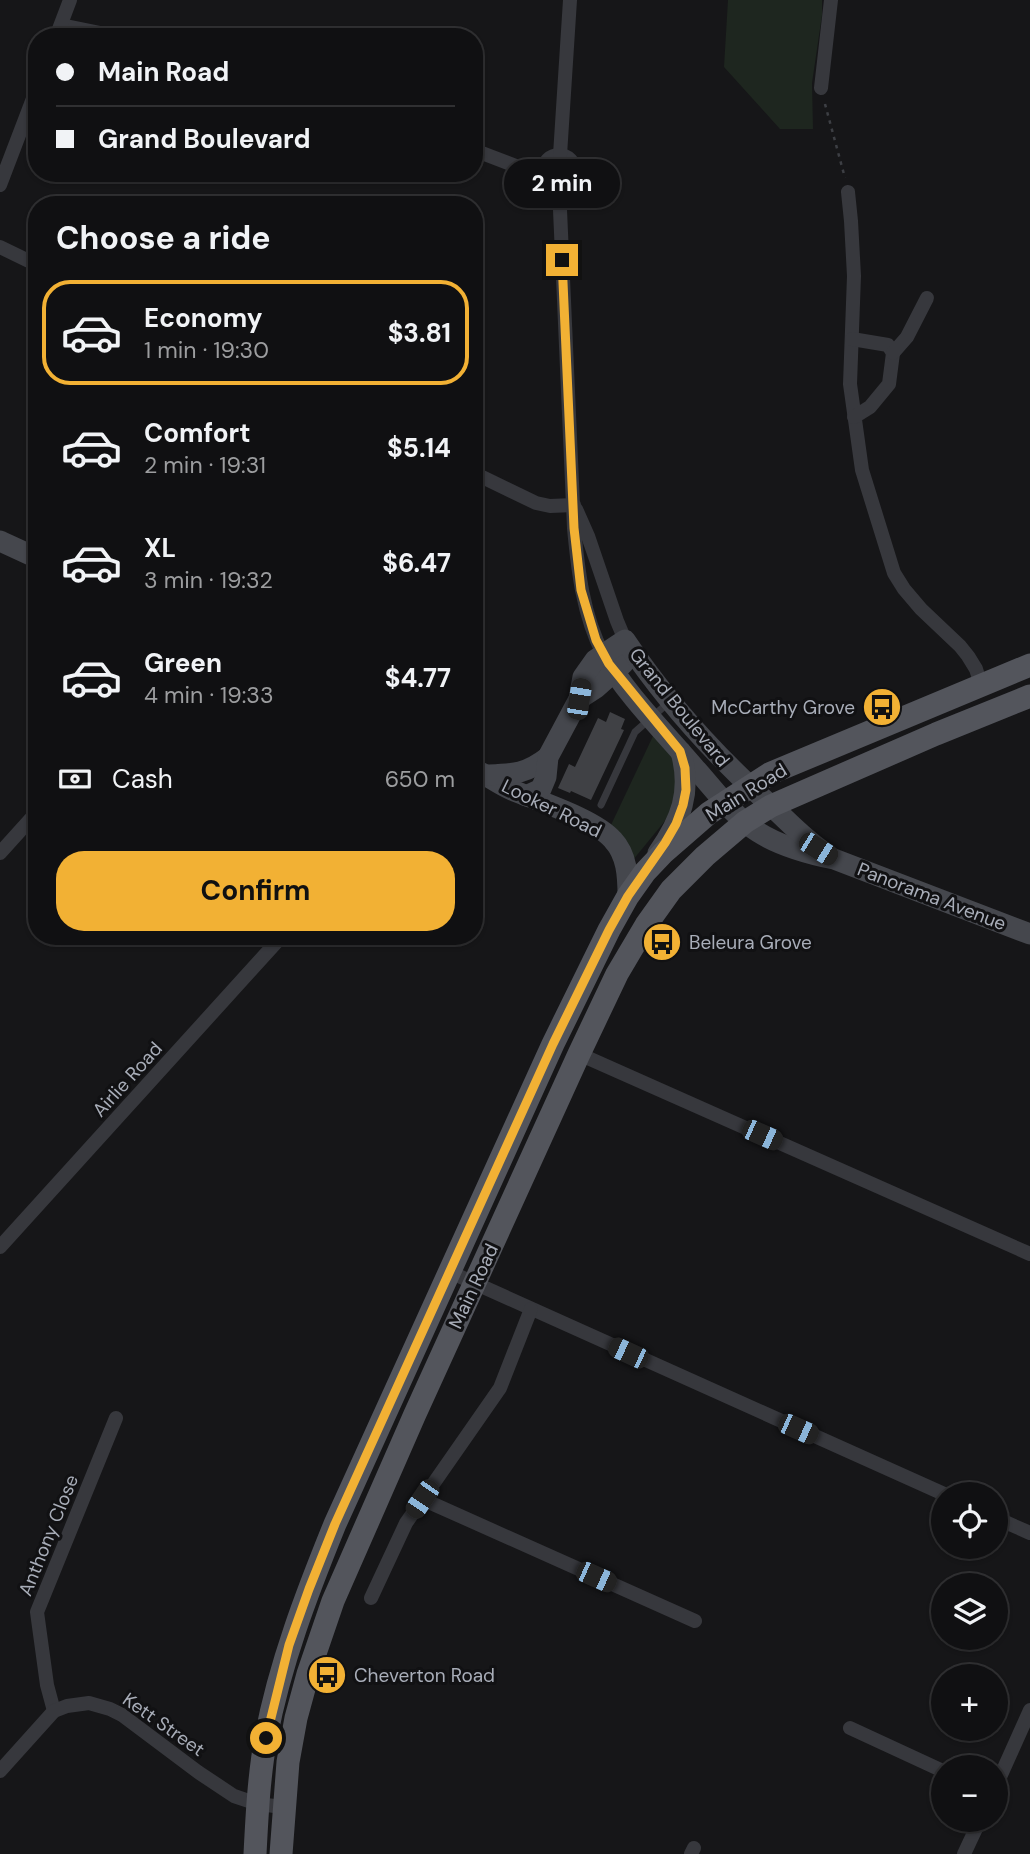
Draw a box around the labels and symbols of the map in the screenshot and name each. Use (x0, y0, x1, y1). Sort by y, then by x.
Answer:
callout: 2 min (504, 159, 620, 208)
route end (546, 244, 578, 276)
street label: Grand Boulevard (624, 643, 735, 772)
car (566, 677, 593, 721)
bus stop icon: McCarthy Grove (861, 686, 903, 728)
place label: McCarthy Grove (711, 695, 855, 720)
street label: Main Road (701, 758, 792, 827)
street label: Looker Road (498, 774, 606, 843)
car (795, 829, 842, 869)
street label: Panorama Avenue (854, 857, 1010, 936)
bus stop icon: Beleura Grove (641, 921, 683, 963)
place label: Beleura Grove (689, 930, 812, 955)
street label: Airlie Road (87, 1036, 168, 1122)
car (739, 1117, 786, 1153)
street label: Main Road (443, 1240, 504, 1333)
car (605, 1335, 652, 1371)
car (775, 1411, 822, 1447)
street label: Anthony Close (13, 1471, 84, 1600)
car (402, 1476, 443, 1522)
car (573, 1559, 620, 1595)
bus stop icon: Cheverton Road (306, 1654, 348, 1696)
place label: Cheverton Road (354, 1663, 495, 1688)
street label: Kett Street (118, 1687, 210, 1762)
route start (250, 1722, 282, 1754)

